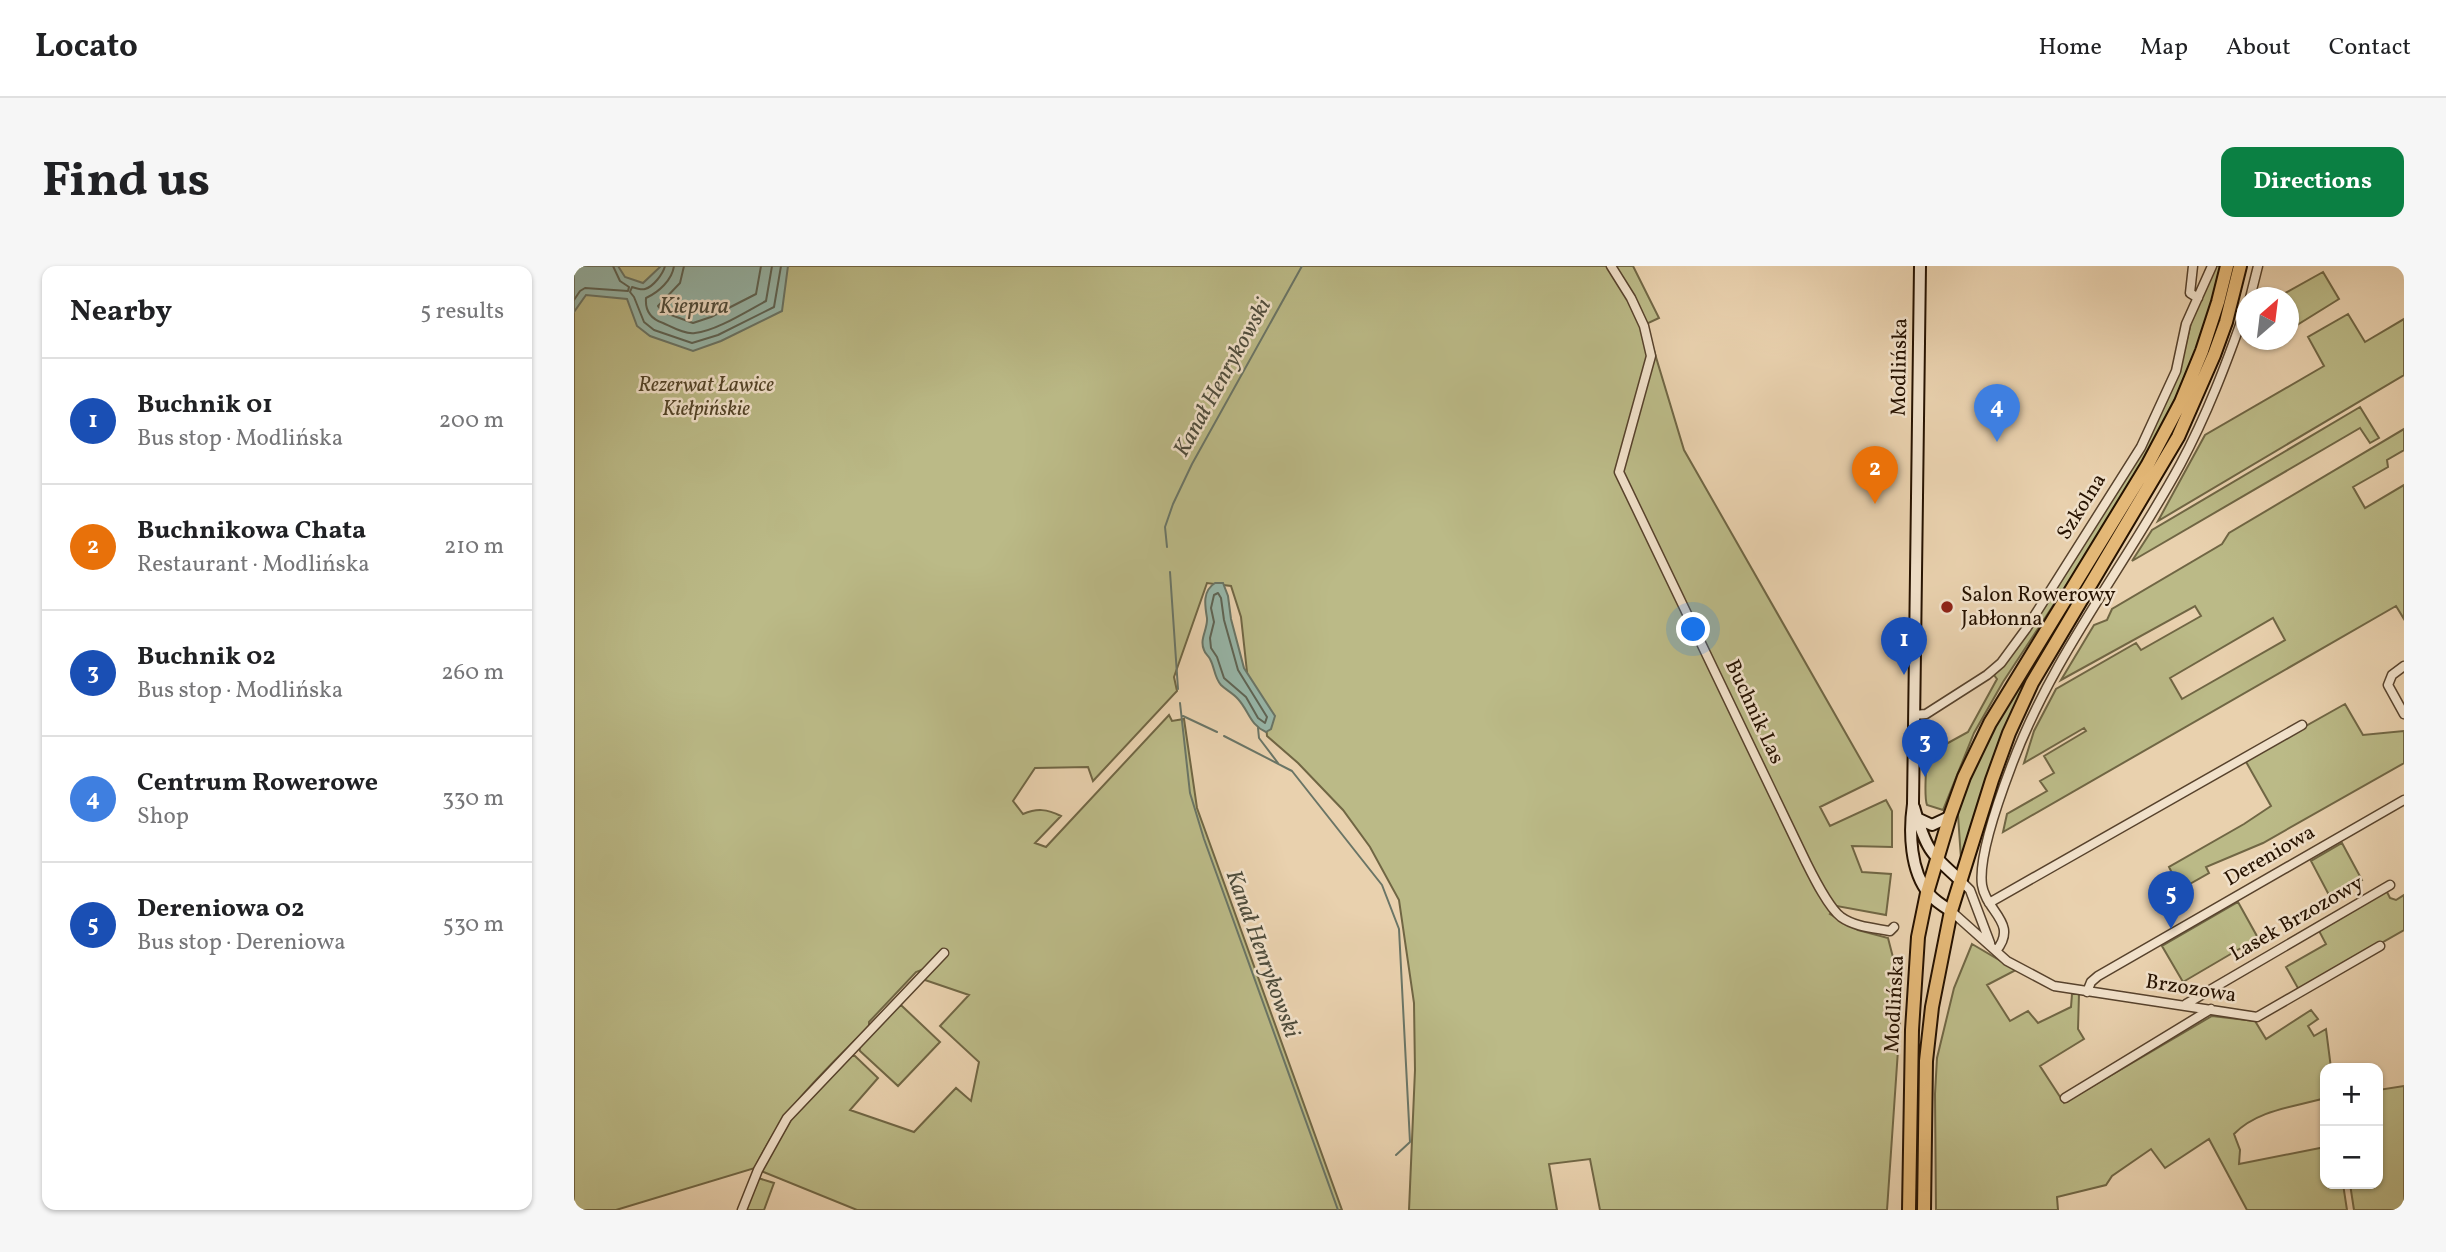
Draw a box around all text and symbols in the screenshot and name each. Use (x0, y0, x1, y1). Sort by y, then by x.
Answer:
text: Locato (35, 25, 138, 71)
text: Home (2038, 31, 2102, 65)
text: Map (2140, 31, 2188, 65)
text: About (2226, 31, 2291, 65)
text: Contact (2329, 31, 2411, 65)
button: Directions (2221, 147, 2404, 217)
text: Find us (42, 148, 210, 217)
north arrow (2236, 287, 2299, 350)
text: Nearby (70, 291, 172, 333)
water label: Kiepura (659, 291, 729, 323)
water label: Kanał Henrykowski (1166, 293, 1280, 463)
text: 5 results (420, 296, 504, 328)
street label: Modlińska (1885, 318, 1915, 416)
park label: Rezerwat Ławice Kiełpińskie (638, 371, 774, 424)
pin: 4 (1974, 384, 2020, 442)
text: Buchnik 01 (137, 387, 273, 423)
text: 1 (88, 405, 98, 437)
text: 200 m (439, 405, 504, 437)
text: Bus stop · Modlińska (137, 423, 343, 455)
pin: 2 (1852, 446, 1898, 504)
street label: Szkolna (2050, 468, 2114, 546)
text: Buchnikowa Chata (137, 513, 366, 549)
text: 2 (87, 531, 99, 563)
text: 210 m (444, 531, 504, 563)
text: Restaurant · Modlińska (137, 549, 370, 581)
place label: Salon Rowerowy Jabłonna (1961, 581, 2116, 634)
marker: Salon Rowerowy Jabłonna (1939, 599, 1955, 615)
your location (1676, 612, 1710, 646)
pin: 1 (1881, 617, 1927, 675)
text: Buchnik 02 (137, 639, 276, 675)
street label: Buchnik Las (1717, 655, 1791, 769)
text: 3 (87, 657, 99, 689)
text: 260 m (441, 657, 504, 689)
text: Bus stop · Modlińska (137, 675, 343, 707)
pin: 3 (1902, 719, 1948, 777)
text: Centrum Rowerowe (137, 765, 378, 801)
text: 4 (86, 783, 100, 815)
text: 330 m (442, 783, 504, 815)
text: Shop (137, 801, 189, 833)
street label: Dereniowa (2219, 818, 2321, 894)
water label: Kanał Henrykowski (1217, 866, 1307, 1043)
street label: Lasek Brzozowy (2225, 869, 2370, 969)
pin: 5 (2148, 871, 2194, 929)
text: Dereniowa 02 (137, 891, 305, 927)
text: 5 (87, 909, 99, 941)
text: 530 m (443, 909, 504, 941)
text: Bus stop · Dereniowa (137, 927, 346, 959)
street label: Modlińska (1878, 954, 1912, 1054)
street label: Brzozowa (2143, 967, 2239, 1011)
map controls (2320, 1063, 2383, 1189)
button: + (2320, 1063, 2383, 1126)
button: − (2320, 1126, 2383, 1189)

